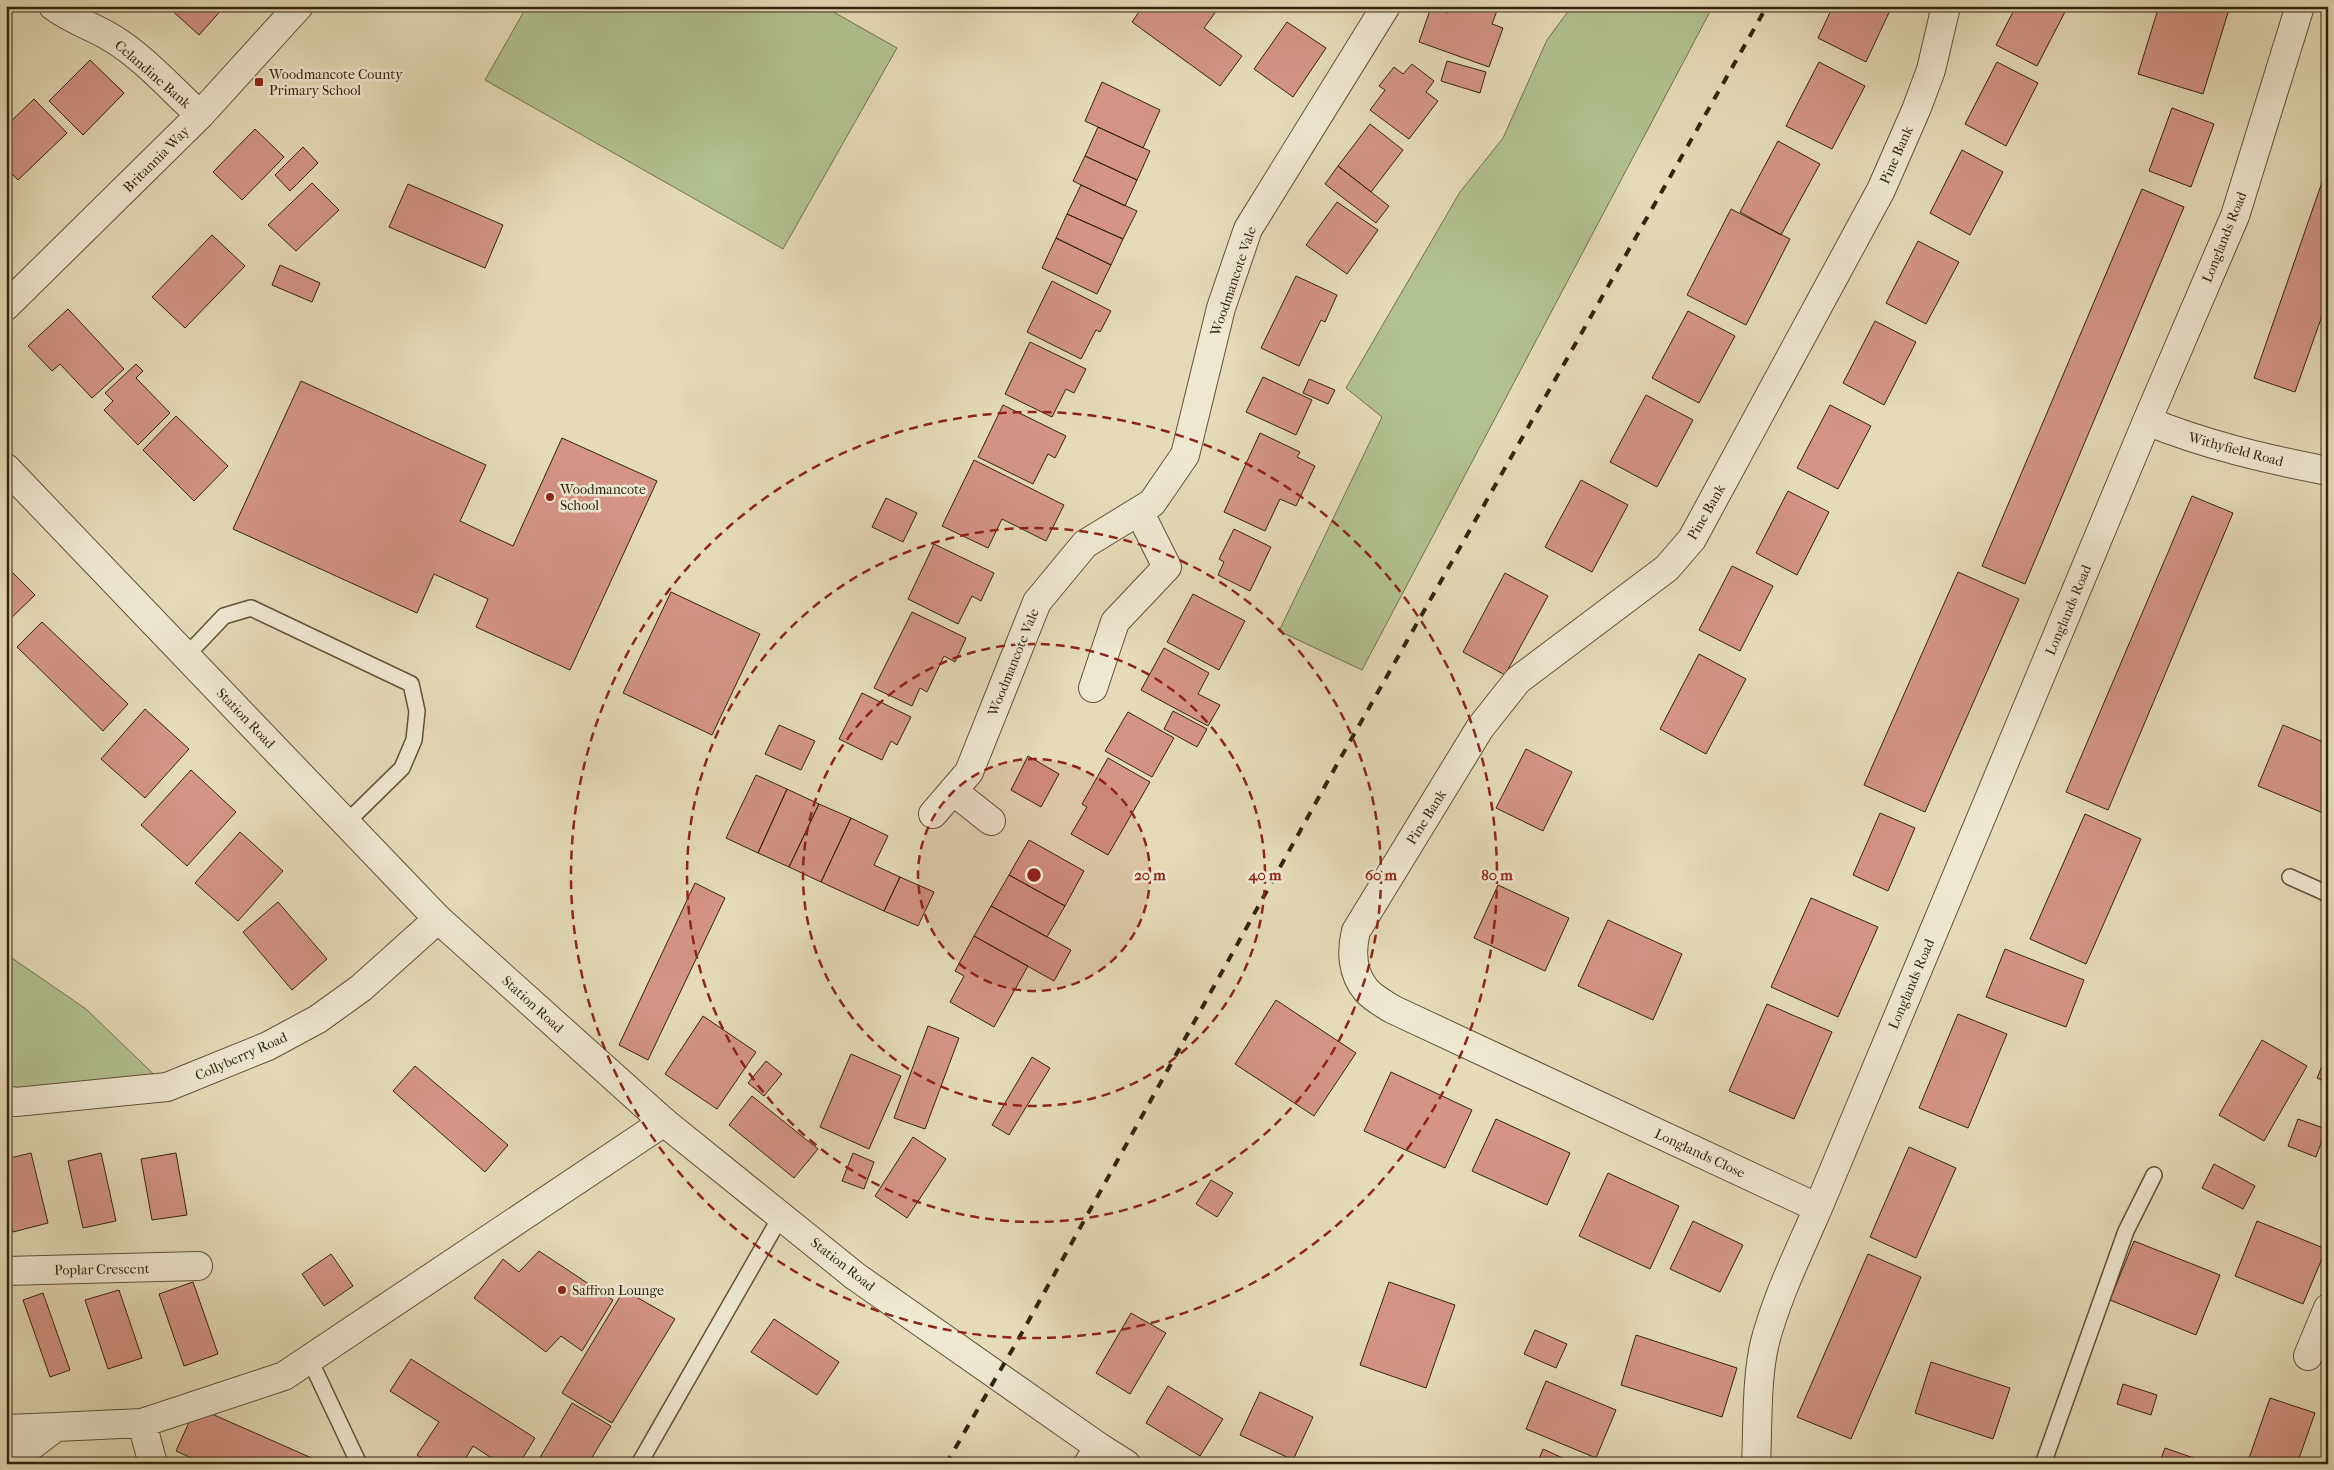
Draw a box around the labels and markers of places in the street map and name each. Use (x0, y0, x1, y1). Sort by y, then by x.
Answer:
place label: Woodmancote County Primary School (268, 66, 403, 99)
marker: Woodmancote County Primary School (253, 76, 265, 88)
place label: Woodmancote School (559, 481, 646, 514)
marker: Woodmancote School (544, 491, 556, 503)
centre of rings (1025, 866, 1043, 884)
place label: Saffron Lounge (572, 1282, 664, 1299)
marker: Saffron Lounge (556, 1284, 568, 1296)

